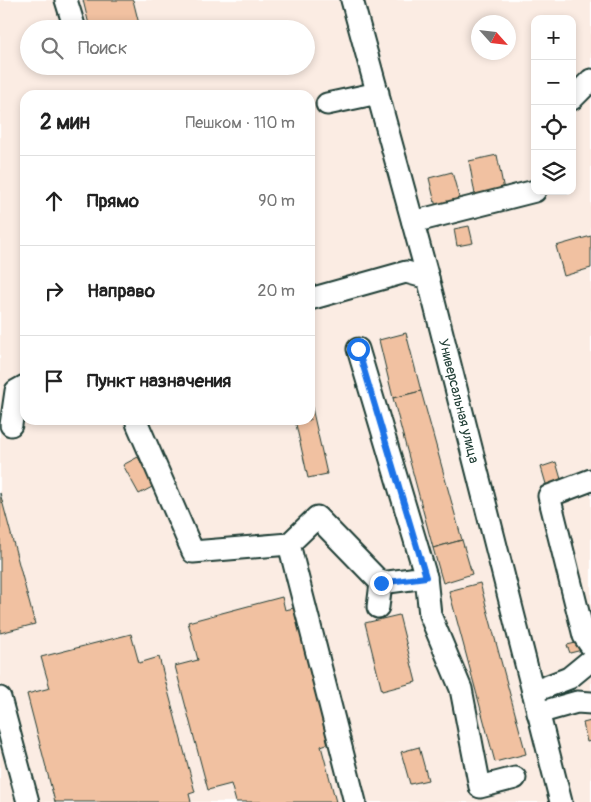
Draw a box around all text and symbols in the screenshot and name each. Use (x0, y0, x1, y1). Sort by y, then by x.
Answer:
north arrow (471, 15, 516, 60)
map controls (531, 15, 576, 195)
button: + (531, 15, 576, 60)
search box (20, 20, 315, 75)
icon: search (38, 34, 66, 62)
text: Поиск (78, 36, 128, 60)
button: − (531, 60, 576, 105)
button: locate (531, 105, 576, 150)
text: 2 мин (40, 109, 90, 136)
text: Пешком · 110 m (186, 113, 295, 133)
button: layers (531, 150, 576, 195)
icon: ahead (40, 187, 68, 215)
text: Прямо (87, 189, 139, 213)
text: 90 m (258, 191, 295, 211)
icon: right (40, 277, 68, 305)
text: Направо (87, 279, 155, 303)
text: 20 m (257, 281, 295, 301)
street label: Универсальная улица (435, 337, 483, 465)
route start (347, 338, 370, 361)
icon: arrive (40, 367, 68, 395)
text: Пункт назначения (87, 369, 231, 393)
route end (370, 572, 393, 595)

